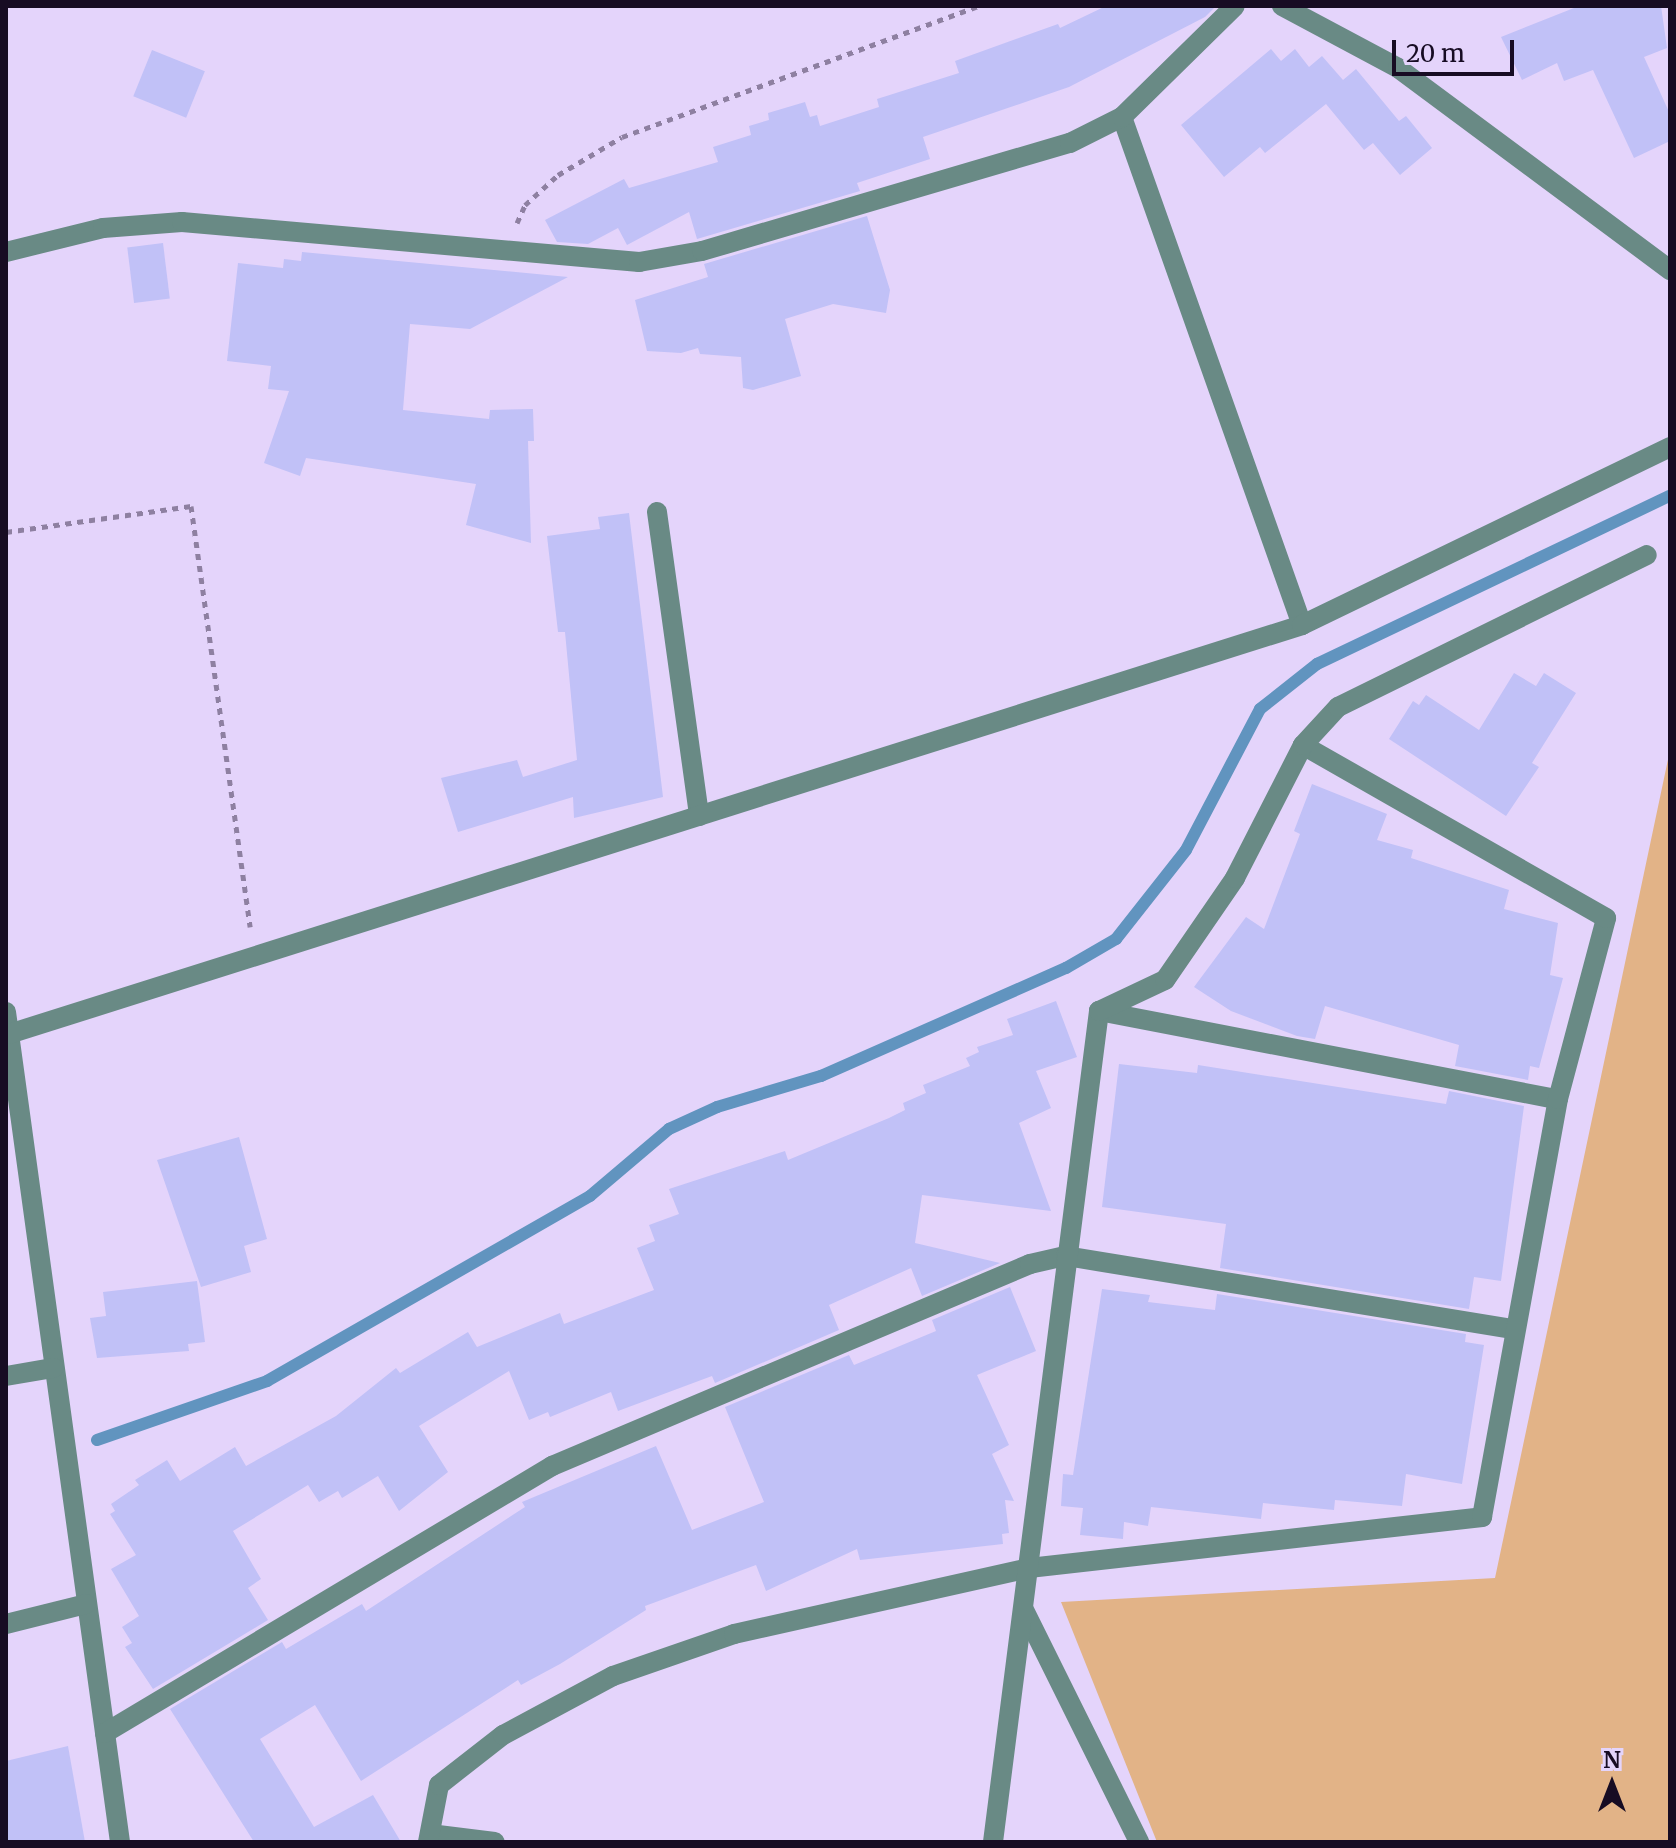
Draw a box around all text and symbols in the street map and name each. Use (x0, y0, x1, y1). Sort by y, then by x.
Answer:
scale bar (1396, 24, 1518, 74)
text: 20 m (1406, 38, 1465, 69)
north arrow (1572, 1744, 1652, 1824)
text: N (1603, 1746, 1621, 1774)

